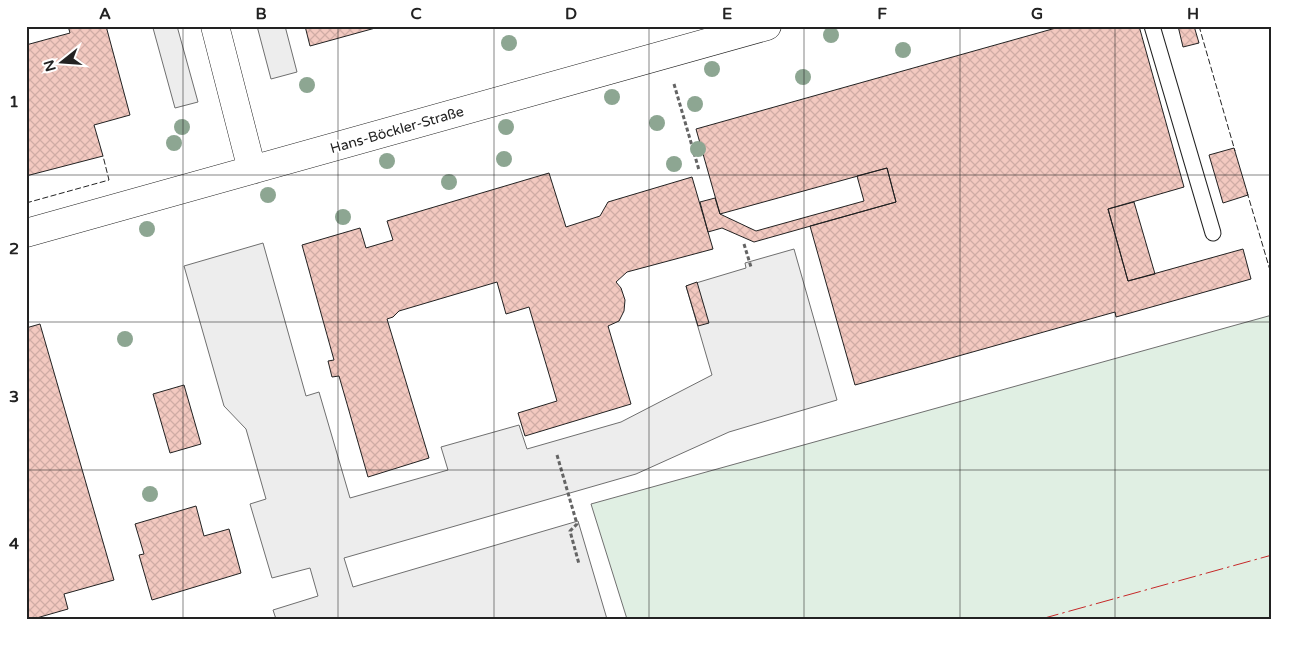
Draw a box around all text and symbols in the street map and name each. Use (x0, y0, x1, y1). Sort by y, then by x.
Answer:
text: A (99, 4, 111, 24)
text: B (255, 4, 267, 24)
text: C (410, 4, 422, 24)
text: D (565, 4, 577, 24)
text: E (722, 4, 732, 24)
text: F (877, 4, 887, 24)
text: G (1031, 4, 1043, 24)
text: H (1187, 4, 1199, 24)
north arrow (38, 38, 88, 88)
text: N (40, 58, 60, 74)
text: 1 (9, 92, 19, 112)
street label: Hans-Böckler-Straße (328, 103, 466, 157)
text: 2 (9, 239, 19, 259)
text: 3 (9, 387, 19, 407)
text: 4 (9, 534, 19, 554)

